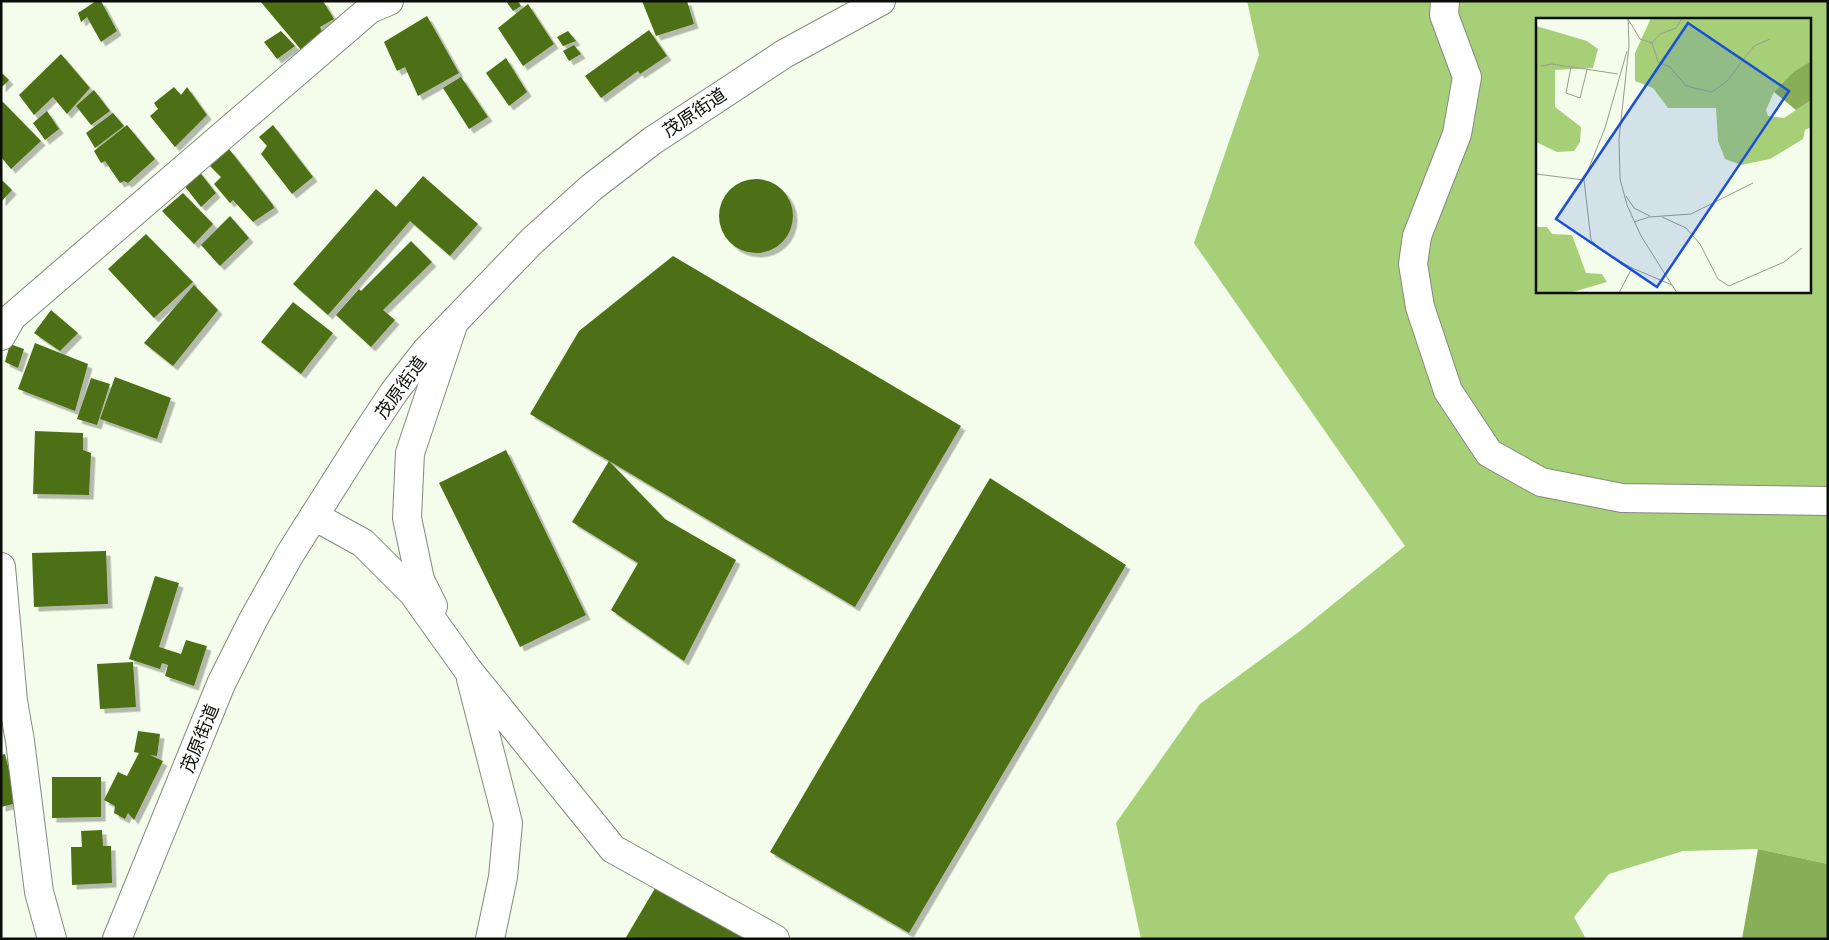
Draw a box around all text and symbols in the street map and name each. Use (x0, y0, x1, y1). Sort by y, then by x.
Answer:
inset map (1536, 18, 1812, 292)
street label: 茂原街道 (657, 82, 731, 142)
street label: 茂原街道 (369, 351, 431, 423)
street label: 茂原街道 (174, 700, 224, 776)

